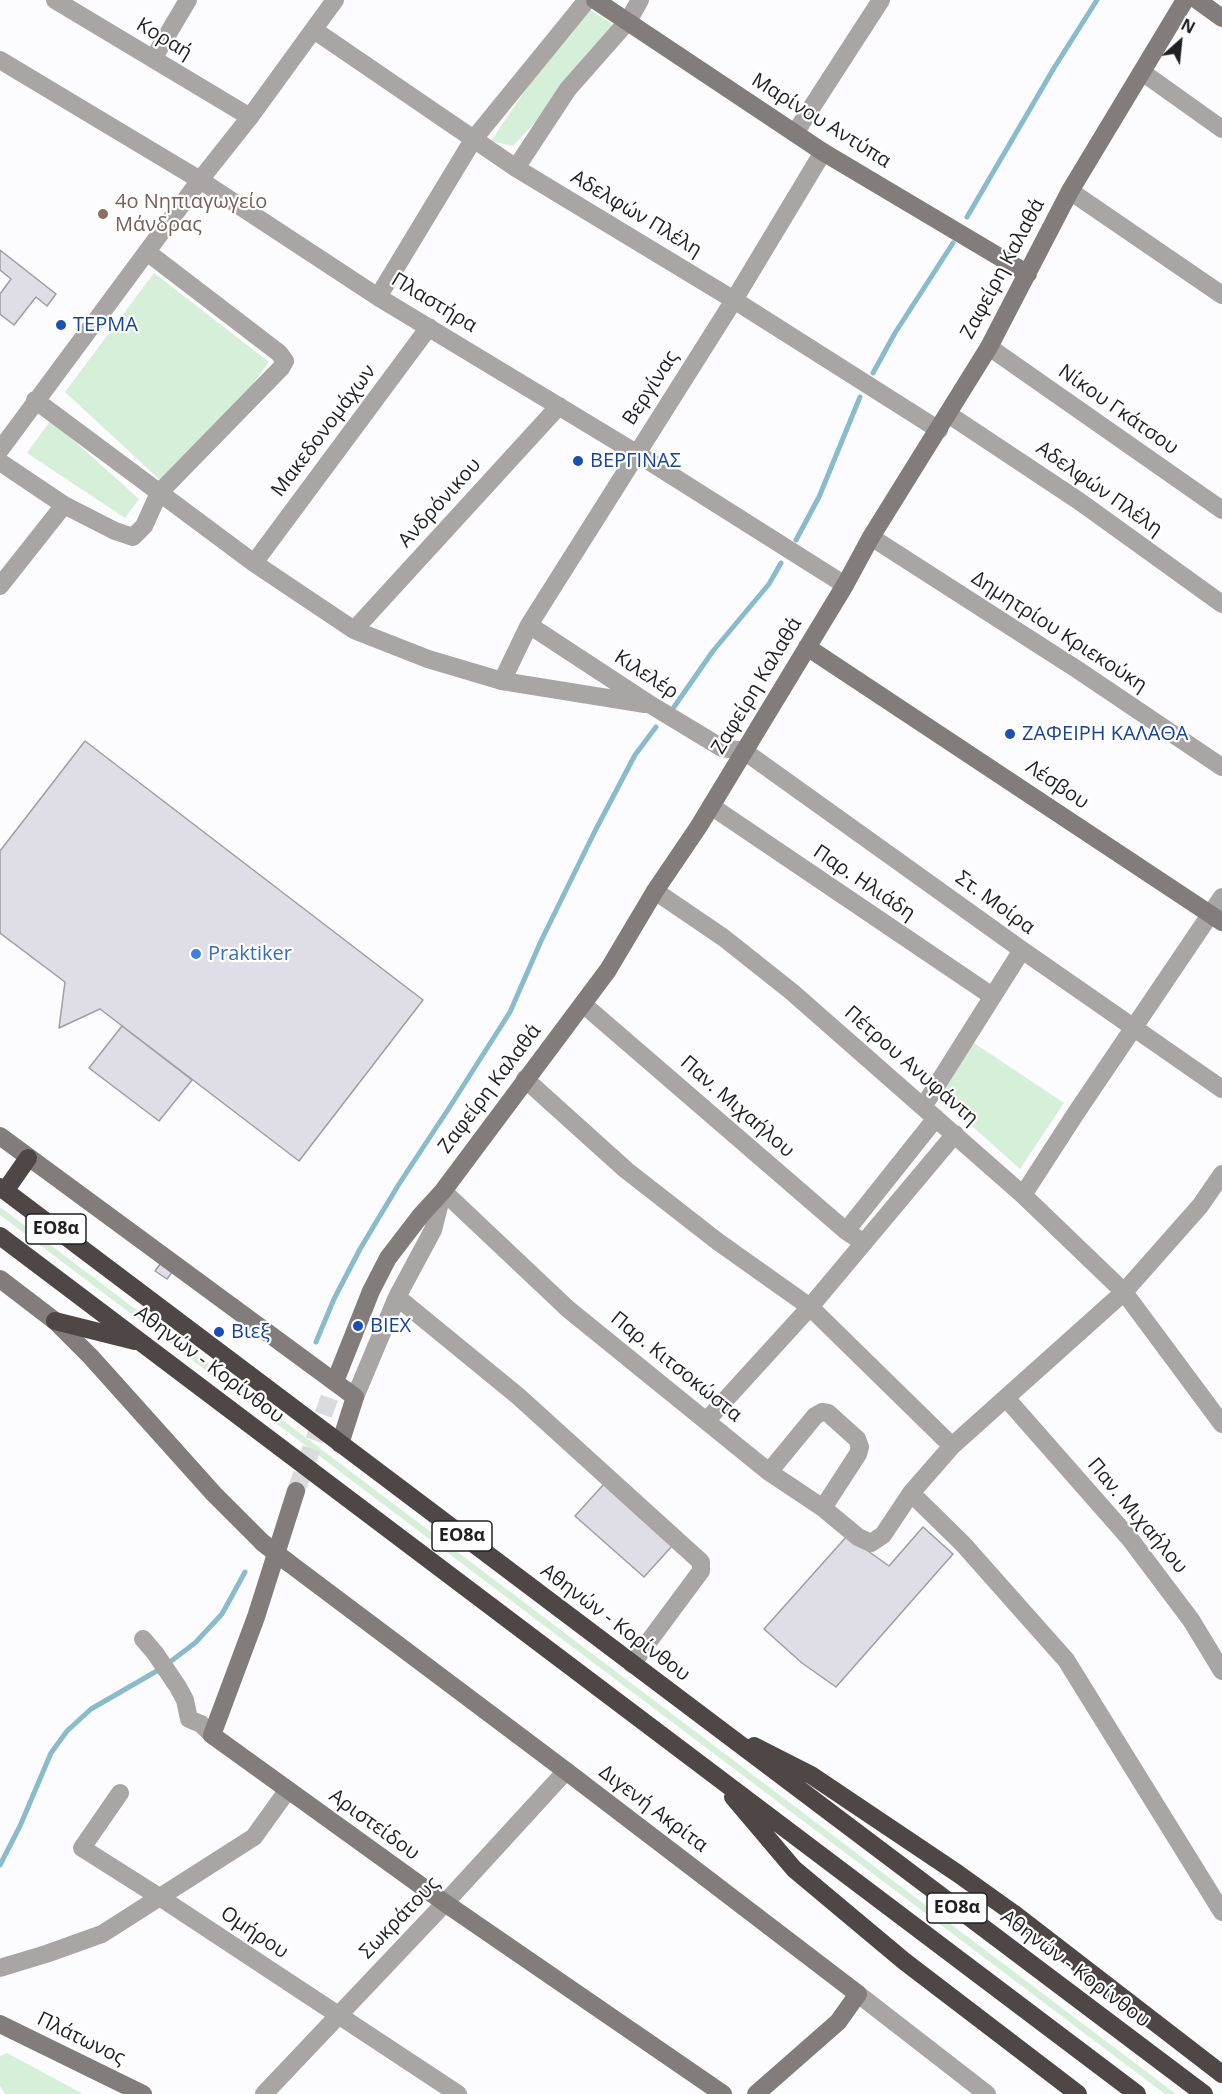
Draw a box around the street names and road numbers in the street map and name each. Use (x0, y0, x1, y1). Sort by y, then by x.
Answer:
street label: Κοραή (132, 13, 196, 65)
street label: Μαρίνου Αντύπα (747, 69, 895, 173)
street label: Αδελφών Πλέλη (566, 165, 706, 263)
street label: Ζαφείρη Καλαθά (956, 195, 1050, 343)
street label: Πλαστήρα (387, 268, 481, 338)
street label: Βεργίνας (618, 346, 684, 430)
street label: Μακεδονομάχων (267, 360, 381, 502)
street label: Νίκου Γκάτσου (1053, 360, 1183, 460)
street label: Αδελφών Πλέλη (1031, 437, 1167, 541)
street label: Ανδρόνικου (394, 453, 486, 553)
street label: Δημητρίου Κριεκούκη (967, 566, 1151, 698)
street label: Ζαφείρη Καλαθά (707, 613, 807, 759)
street label: Κιλελέρ (609, 645, 683, 705)
street label: Λέσβου (1021, 755, 1093, 815)
street label: Παρ. Ηλιάδη (808, 840, 920, 926)
street label: Στ. Μοίρα (951, 866, 1039, 940)
street label: Πέτρου Ανυφάντη (839, 1001, 983, 1131)
street label: Ζαφείρη Καλαθά (434, 1020, 546, 1158)
street label: Παν. Μιχαήλου (675, 1051, 799, 1163)
road number: ΕΟ8α (26, 1214, 86, 1244)
street label: Αθηνών - Κορίνθου (130, 1301, 288, 1429)
street label: Παρ. Κιτσοκώστα (606, 1307, 746, 1427)
street label: Παν. Μιχαήλου (1082, 1453, 1192, 1579)
road number: ΕΟ8α (432, 1521, 492, 1551)
street label: Αθηνών - Κορίνθου (536, 1559, 694, 1687)
street label: Διγενή Ακρίτα (594, 1760, 712, 1858)
street label: Αριστείδου (324, 1784, 424, 1866)
street label: Σωκράτους (355, 1872, 445, 1964)
road number: ΕΟ8α (927, 1893, 987, 1923)
street label: Ομήρου (216, 1902, 292, 1964)
street label: Αθηνών - Κορίνθου (996, 1905, 1154, 2033)
street label: Πλάτωνος (33, 2007, 129, 2071)

